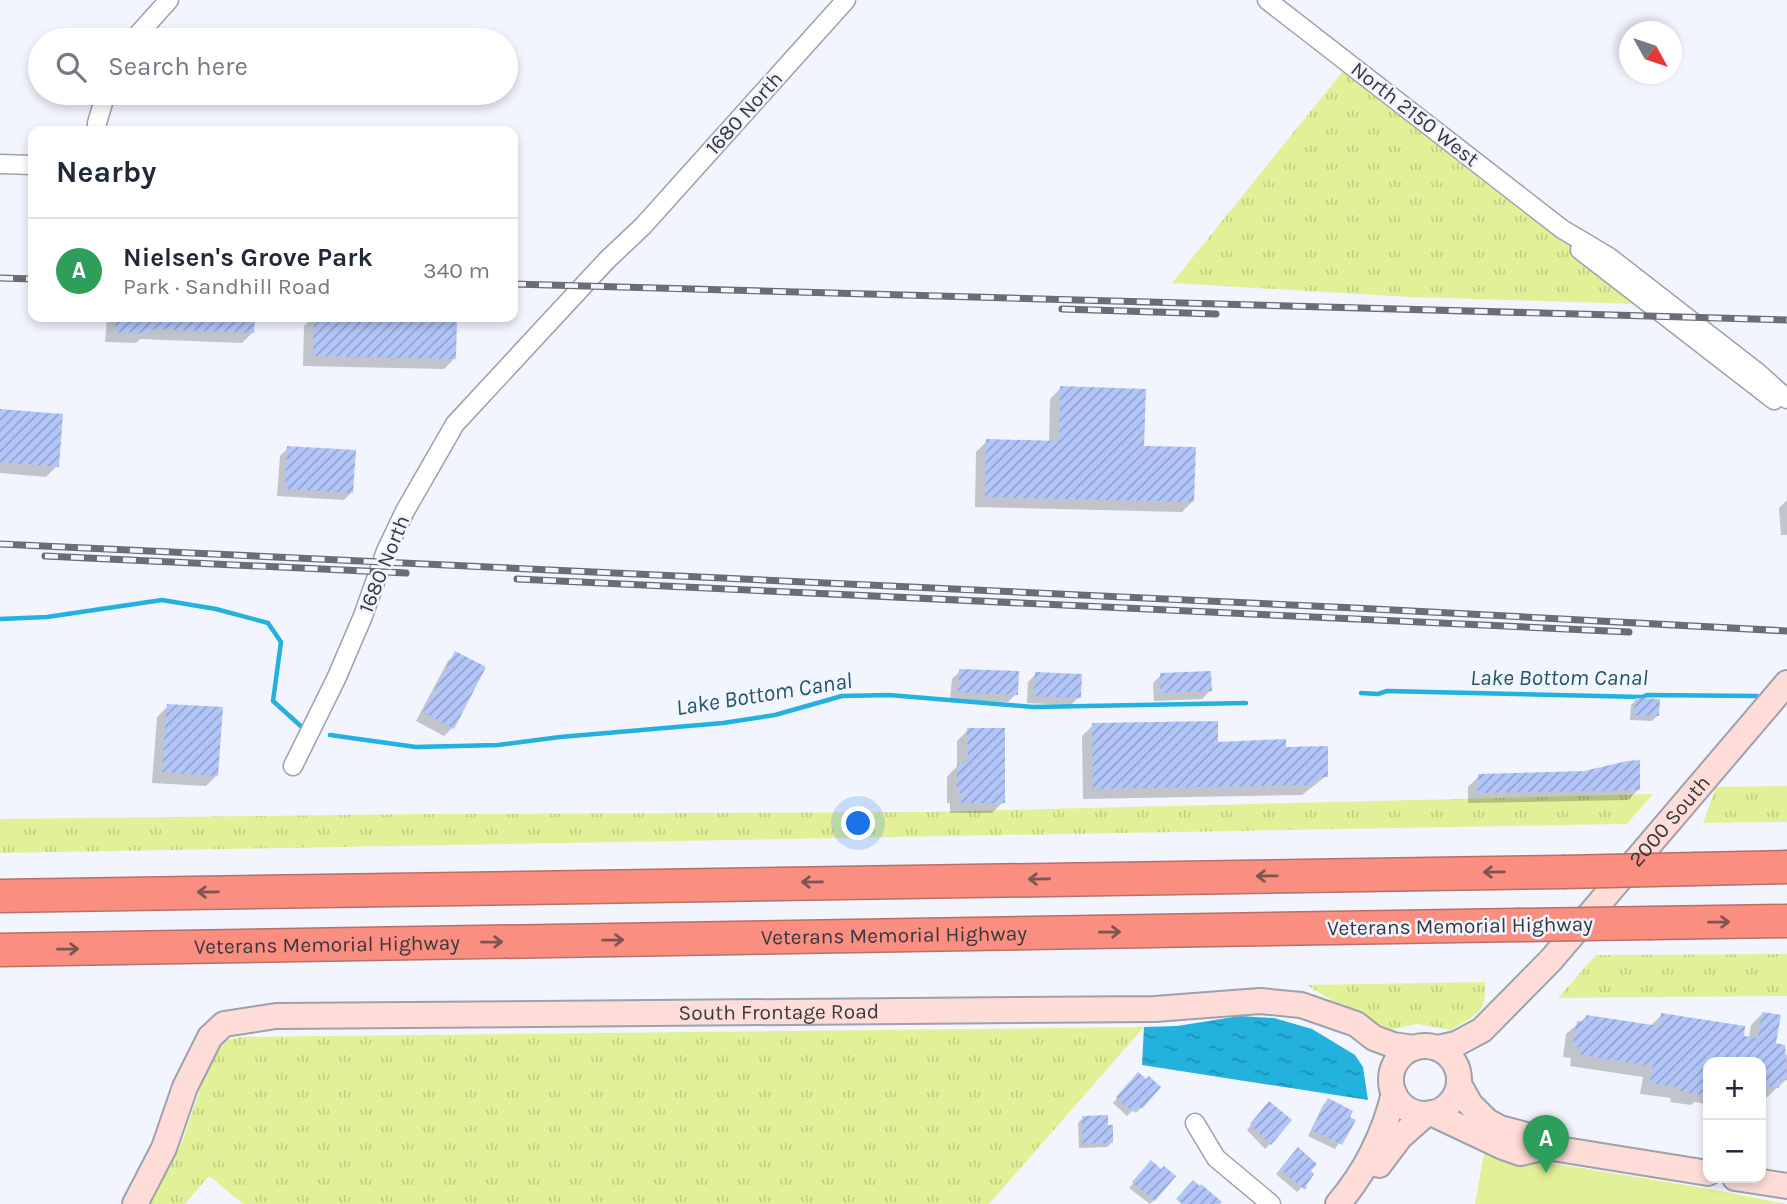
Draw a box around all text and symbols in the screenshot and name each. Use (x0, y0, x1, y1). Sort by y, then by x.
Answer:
north arrow (1619, 21, 1682, 84)
search box (28, 28, 518, 105)
icon: search (52, 48, 90, 86)
text: Search here (108, 51, 248, 82)
street label: North 2150 West (1346, 57, 1484, 171)
street label: 1680 North (701, 67, 787, 159)
text: Nearby (56, 154, 156, 190)
text: Nielsen's Grove Park (123, 242, 373, 273)
text: A (72, 257, 86, 284)
text: 340 m (423, 257, 490, 284)
text: Park · Sandhill Road (123, 273, 331, 300)
street label: 1680 North (354, 512, 414, 616)
water label: Lake Bottom Canal (1470, 664, 1648, 691)
water label: Lake Bottom Canal (674, 667, 854, 721)
street label: 2000 South (1624, 770, 1715, 871)
your location (841, 806, 875, 840)
one-way arrow (1483, 866, 1506, 879)
one-way arrow (1256, 869, 1279, 883)
one-way arrow (1028, 872, 1051, 886)
one-way arrow (801, 876, 824, 889)
one-way arrow (197, 885, 220, 899)
street label: Veterans Memorial Highway (1327, 912, 1593, 940)
one-way arrow (1708, 915, 1731, 929)
street label: Veterans Memorial Highway (761, 921, 1027, 949)
one-way arrow (1099, 925, 1122, 939)
street label: Veterans Memorial Highway (194, 930, 460, 959)
one-way arrow (602, 933, 625, 947)
one-way arrow (480, 935, 503, 949)
one-way arrow (56, 942, 79, 956)
street label: South Frontage Road (678, 999, 879, 1025)
map controls (1703, 1057, 1766, 1183)
button: + (1703, 1057, 1766, 1120)
pin: A (1523, 1115, 1569, 1173)
button: − (1703, 1120, 1766, 1183)

